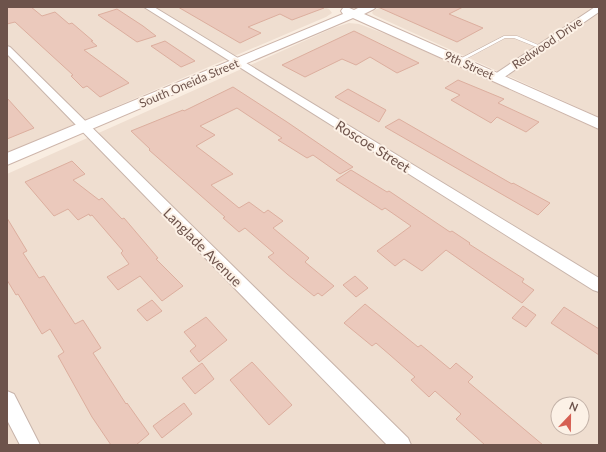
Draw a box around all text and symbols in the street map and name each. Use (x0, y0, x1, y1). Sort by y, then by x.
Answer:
street label: Redwood Drive (509, 14, 585, 72)
street label: 9th Street (442, 47, 497, 83)
street label: South Oneida Street (137, 55, 242, 111)
street label: Roscoe Street (333, 116, 413, 176)
street label: Langlade Avenue (160, 204, 246, 290)
north arrow (550, 396, 590, 436)
text: N (568, 399, 580, 414)

